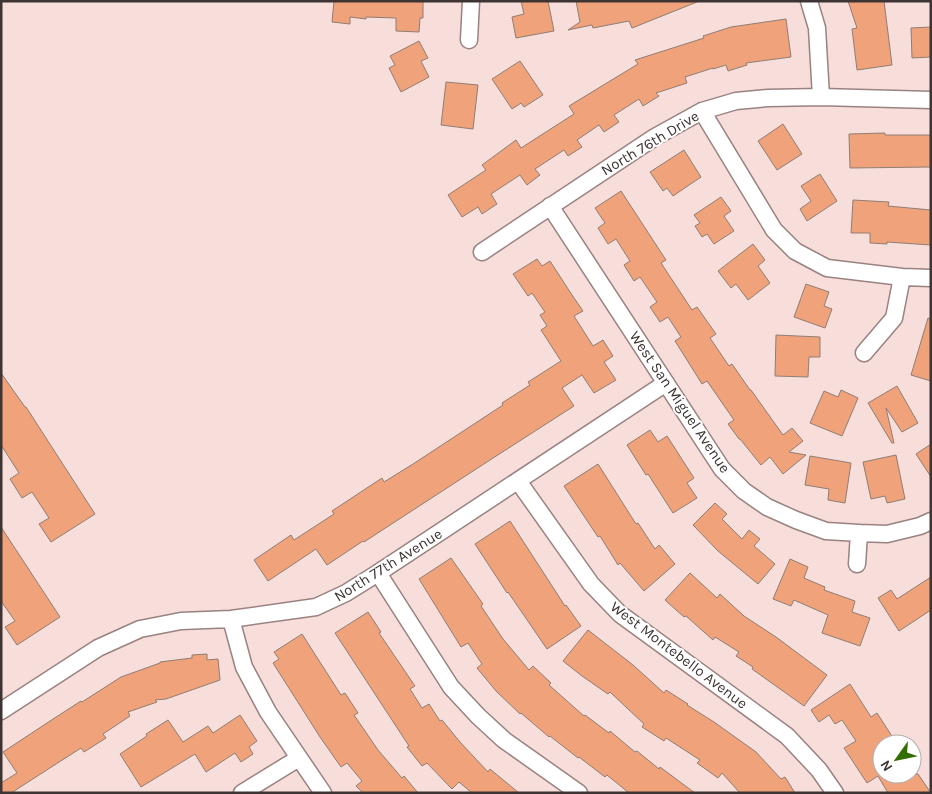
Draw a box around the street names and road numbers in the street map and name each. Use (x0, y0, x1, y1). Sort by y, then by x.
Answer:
street label: North 76th Drive (598, 107, 702, 179)
street label: West San Miguel Avenue (626, 328, 734, 476)
street label: North 77th Avenue (331, 525, 445, 605)
street label: West Montebello Avenue (607, 598, 751, 712)

